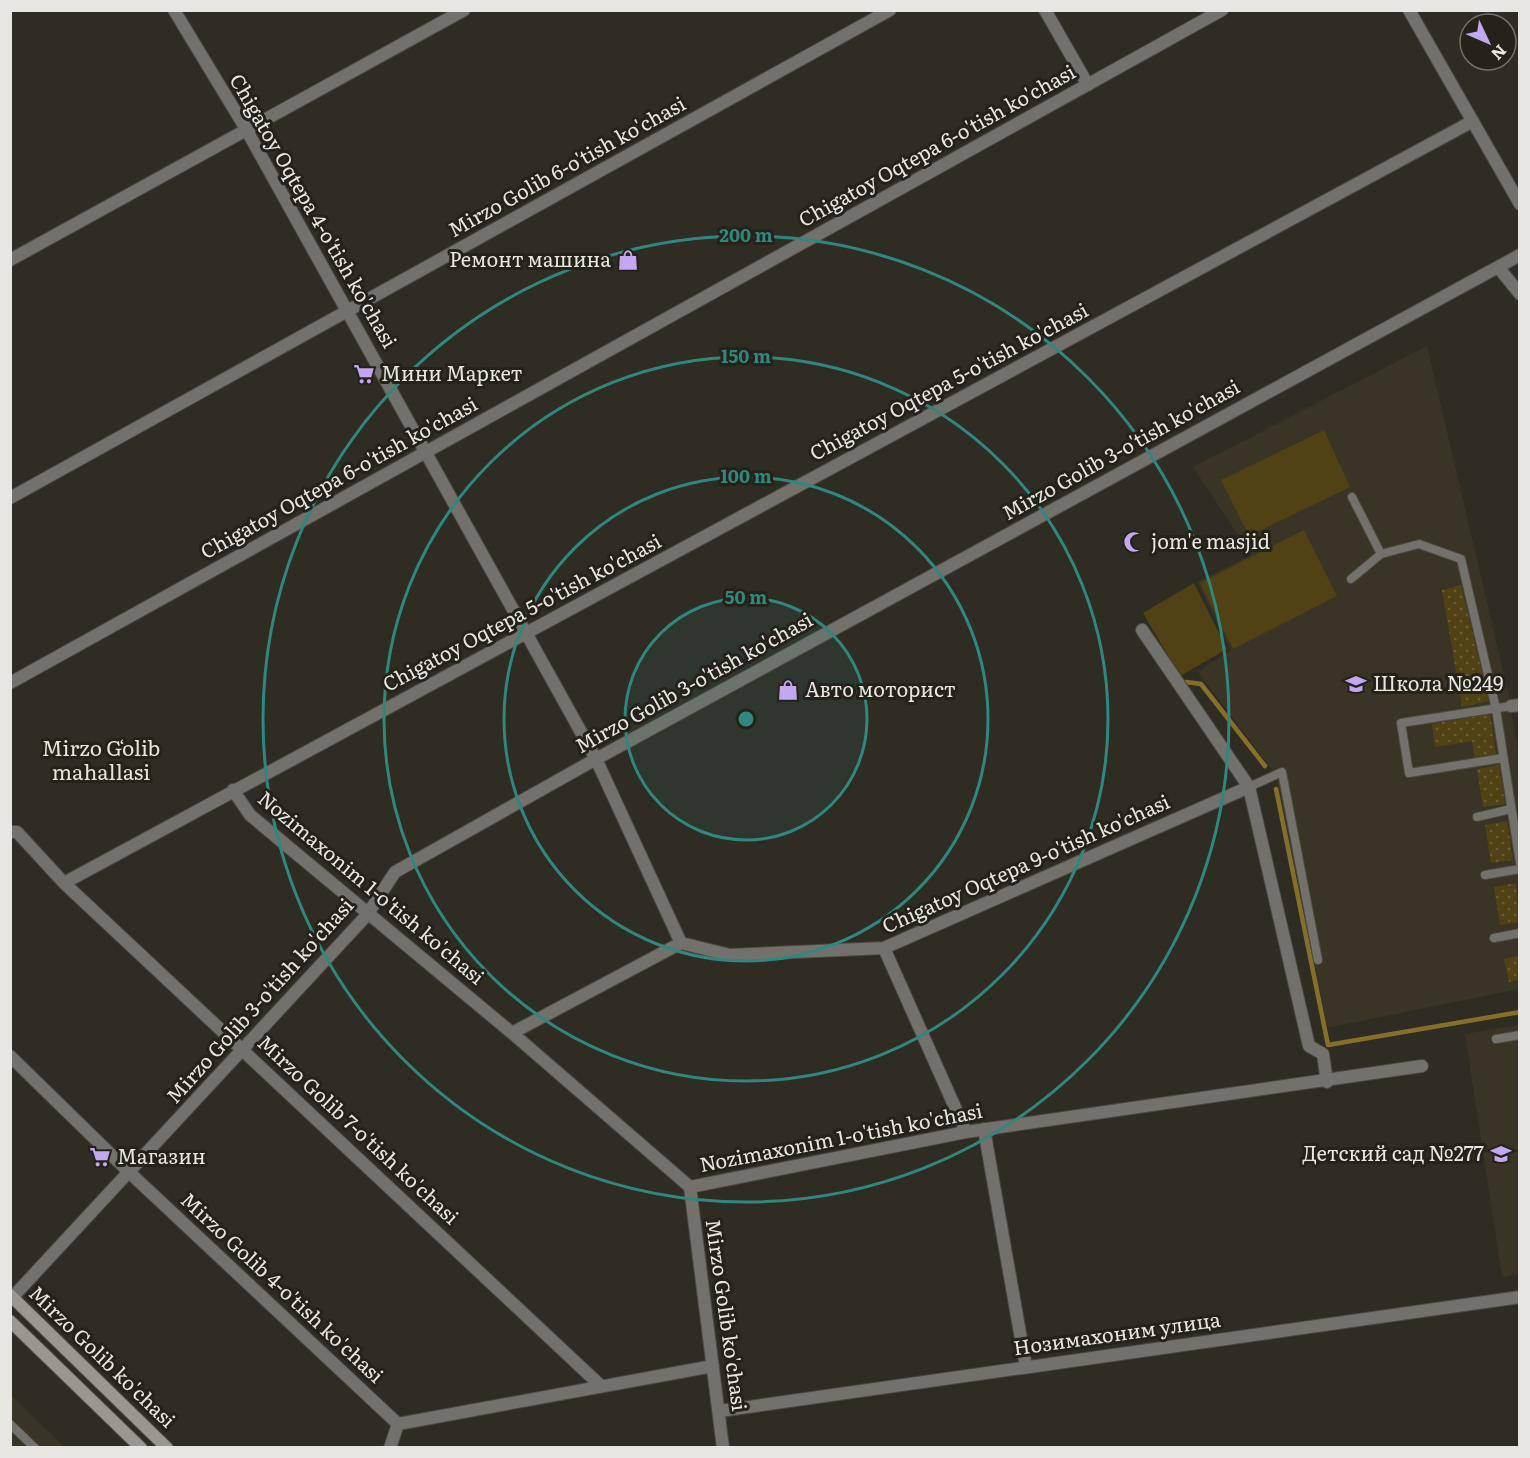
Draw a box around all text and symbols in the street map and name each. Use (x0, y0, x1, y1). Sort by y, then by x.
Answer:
north arrow (1458, 12, 1518, 72)
text: N (1486, 40, 1513, 66)
street label: Chigatoy Oqtepa 6-o'tish ko'chasi (792, 55, 1080, 233)
street label: Chigatoy Oqtepa 4-o'tish ko'chasi (224, 67, 406, 353)
street label: Mirzo Golib 6-o'tish ko'chasi (442, 87, 691, 243)
text: 200 m (719, 221, 773, 248)
place label: Ремонт машина (449, 243, 611, 273)
shop icon: Ремонт машина (616, 248, 640, 272)
street label: Chigatoy Oqtepa 5-o'tish ko'chasi (803, 294, 1093, 467)
text: 150 m (721, 342, 771, 369)
place label: Мини Маркет (381, 357, 523, 387)
supermarket icon: Мини Маркет (352, 362, 376, 386)
street label: Mirzo Golib 3-o'tish ko'chasi (996, 370, 1245, 526)
street label: Chigatoy Oqtepa 6-o'tish ko'chasi (194, 387, 482, 565)
text: 100 m (720, 462, 772, 489)
street label: Chigatoy Oqtepa 5-o'tish ko'chasi (376, 525, 666, 698)
place label: jom'e masjid (1151, 525, 1270, 555)
mosque icon: jom'e masjid (1122, 530, 1146, 554)
text: 50 m (725, 583, 767, 610)
street label: Mirzo Golib 3-o'tish ko'chasi (569, 603, 818, 759)
place label: Школа №249 (1373, 667, 1503, 697)
school or university icon: Школа №249 (1344, 672, 1368, 696)
place label: Авто моторист (805, 673, 956, 703)
shop icon: Авто моторист (776, 678, 800, 702)
centre of rings (736, 709, 756, 729)
district label: Mirzo Gʻolib mahallasi (42, 731, 160, 786)
street label: Nozimaxonim 1-o'tish ko'chasi (253, 783, 492, 991)
street label: Chigatoy Oqtepa 9-o'tish ko'chasi (877, 785, 1174, 939)
street label: Mirzo Golib 3-o'tish ko'chasi (158, 890, 359, 1109)
street label: Mirzo Golib 7-o'tish ko'chasi (252, 1027, 467, 1230)
street label: Nozimaxonim 1-o'tish ko'chasi (697, 1094, 985, 1178)
place label: Детский сад №277 (1303, 1137, 1484, 1167)
place label: Магазин (117, 1140, 206, 1170)
school or university icon: Детский сад №277 (1489, 1142, 1513, 1166)
supermarket icon: Магазин (88, 1145, 112, 1169)
street label: Mirzo Golib 4-o'tish ko'chasi (175, 1184, 392, 1389)
street label: Mirzo Golib ko'chasi (700, 1217, 756, 1413)
street label: Mirzo Golib ko'chasi (23, 1278, 184, 1434)
street label: Нозимахоним улица (1011, 1303, 1222, 1361)

